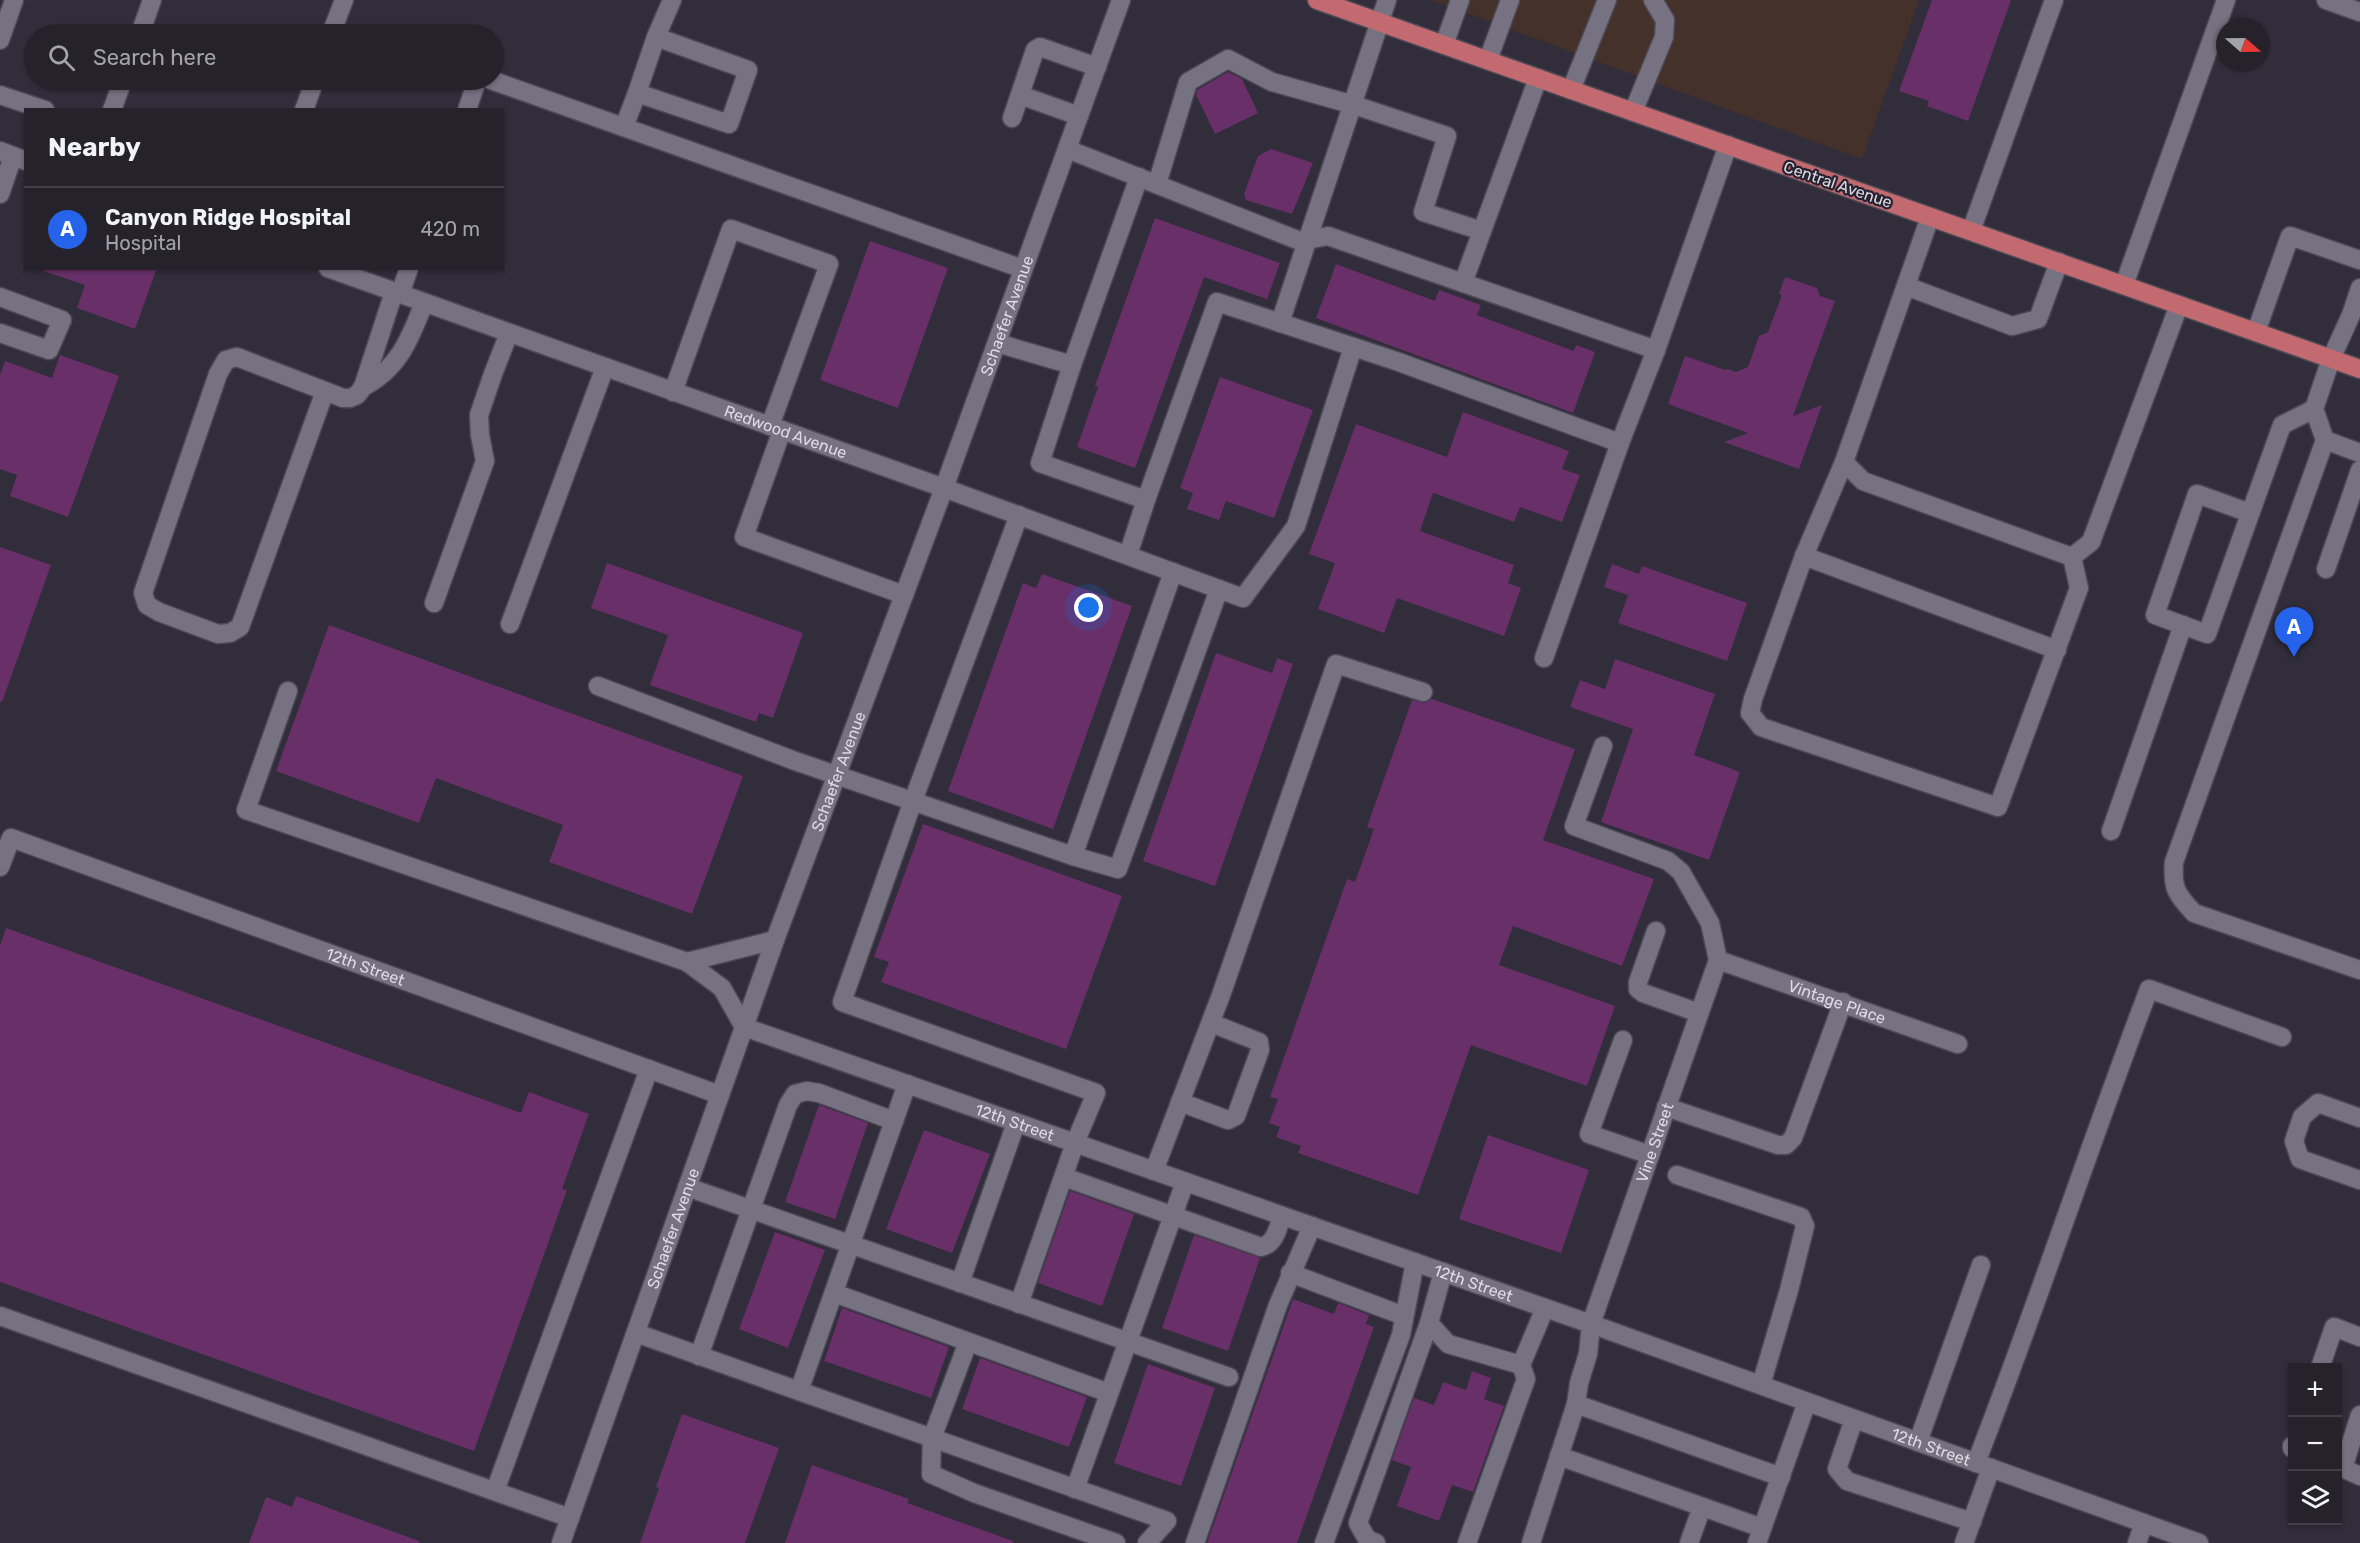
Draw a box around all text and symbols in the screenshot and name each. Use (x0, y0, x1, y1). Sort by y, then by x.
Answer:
north arrow (2216, 18, 2270, 72)
search box (24, 24, 504, 90)
icon: search (45, 41, 78, 74)
text: Search here (93, 44, 216, 71)
text: Nearby (48, 132, 141, 163)
street label: Central Avenue (1781, 157, 1895, 212)
text: Canyon Ridge Hospital (105, 204, 351, 231)
text: A (60, 217, 75, 241)
text: 420 m (420, 217, 480, 241)
text: Hospital (105, 231, 181, 255)
street label: Schaefer Avenue (977, 253, 1038, 378)
street label: Redwood Avenue (722, 401, 849, 463)
your location (1074, 593, 1103, 622)
pin: A (2274, 608, 2314, 657)
street label: Schaefer Avenue (807, 709, 870, 834)
street label: 12th Street (323, 944, 407, 990)
street label: Vintage Place (1785, 976, 1888, 1028)
street label: 12th Street (973, 1100, 1057, 1145)
street label: Vine Street (1632, 1100, 1677, 1185)
street label: Schaefer Avenue (643, 1166, 703, 1291)
street label: 12th Street (1431, 1261, 1515, 1306)
map controls (2288, 1363, 2342, 1525)
button: + (2288, 1363, 2342, 1417)
button: − (2288, 1417, 2342, 1471)
street label: 12th Street (1889, 1424, 1973, 1470)
button: layers (2288, 1471, 2342, 1525)

